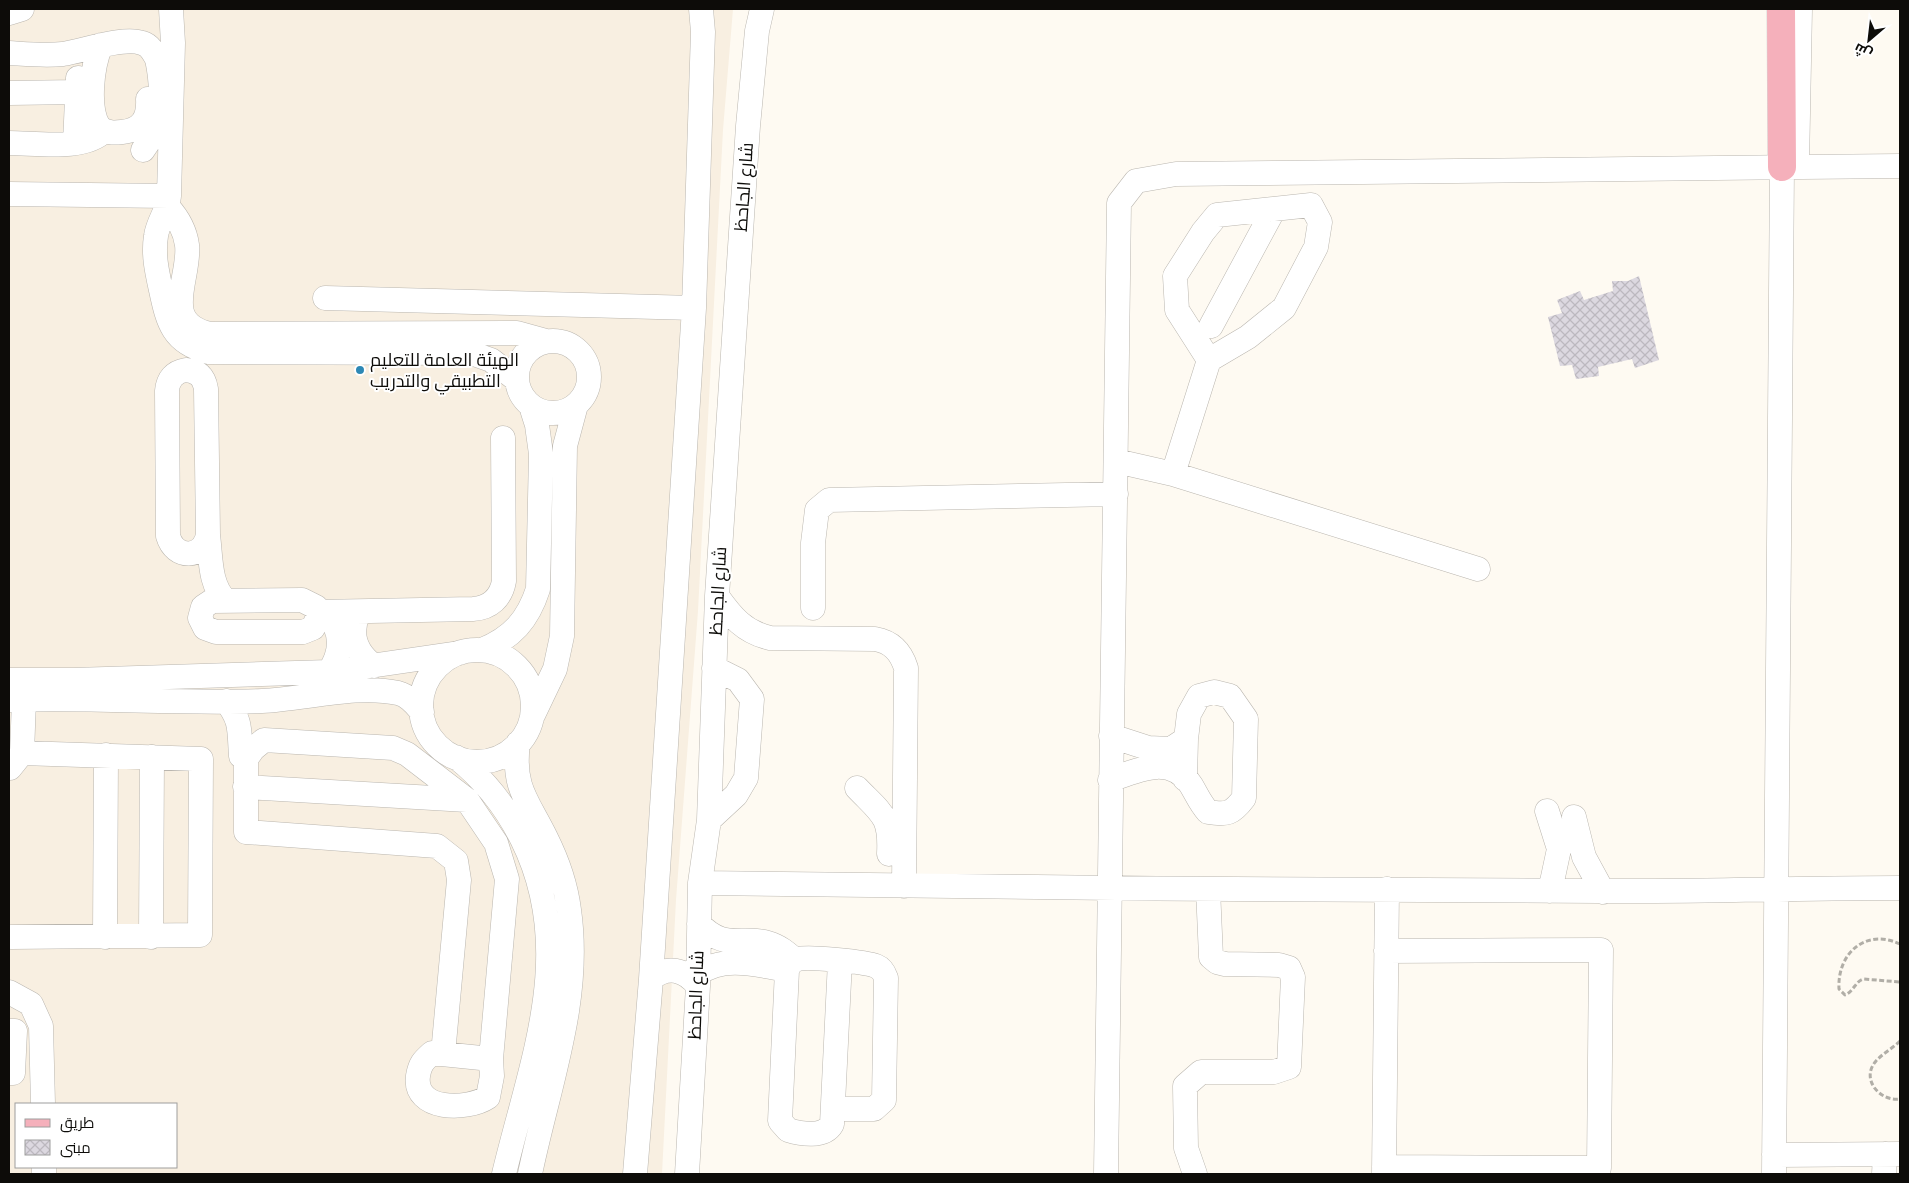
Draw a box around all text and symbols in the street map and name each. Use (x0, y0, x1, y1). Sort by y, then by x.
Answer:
north arrow (1844, 15, 1894, 65)
text: ش (1851, 39, 1875, 64)
street label: شارع الجاحظ (730, 142, 759, 232)
place label: الهيئة العامة للتعليم التطبيقي والتدريب (370, 349, 519, 395)
marker: الهيئة العامة للتعليم التطبيقي والتدريب (354, 364, 366, 376)
street label: شارع الجاحظ (705, 546, 732, 636)
street label: شارع الجاحظ (683, 950, 710, 1040)
legend (15, 1103, 178, 1168)
text: طريق (60, 1114, 94, 1133)
text: مبنى (60, 1139, 91, 1158)

